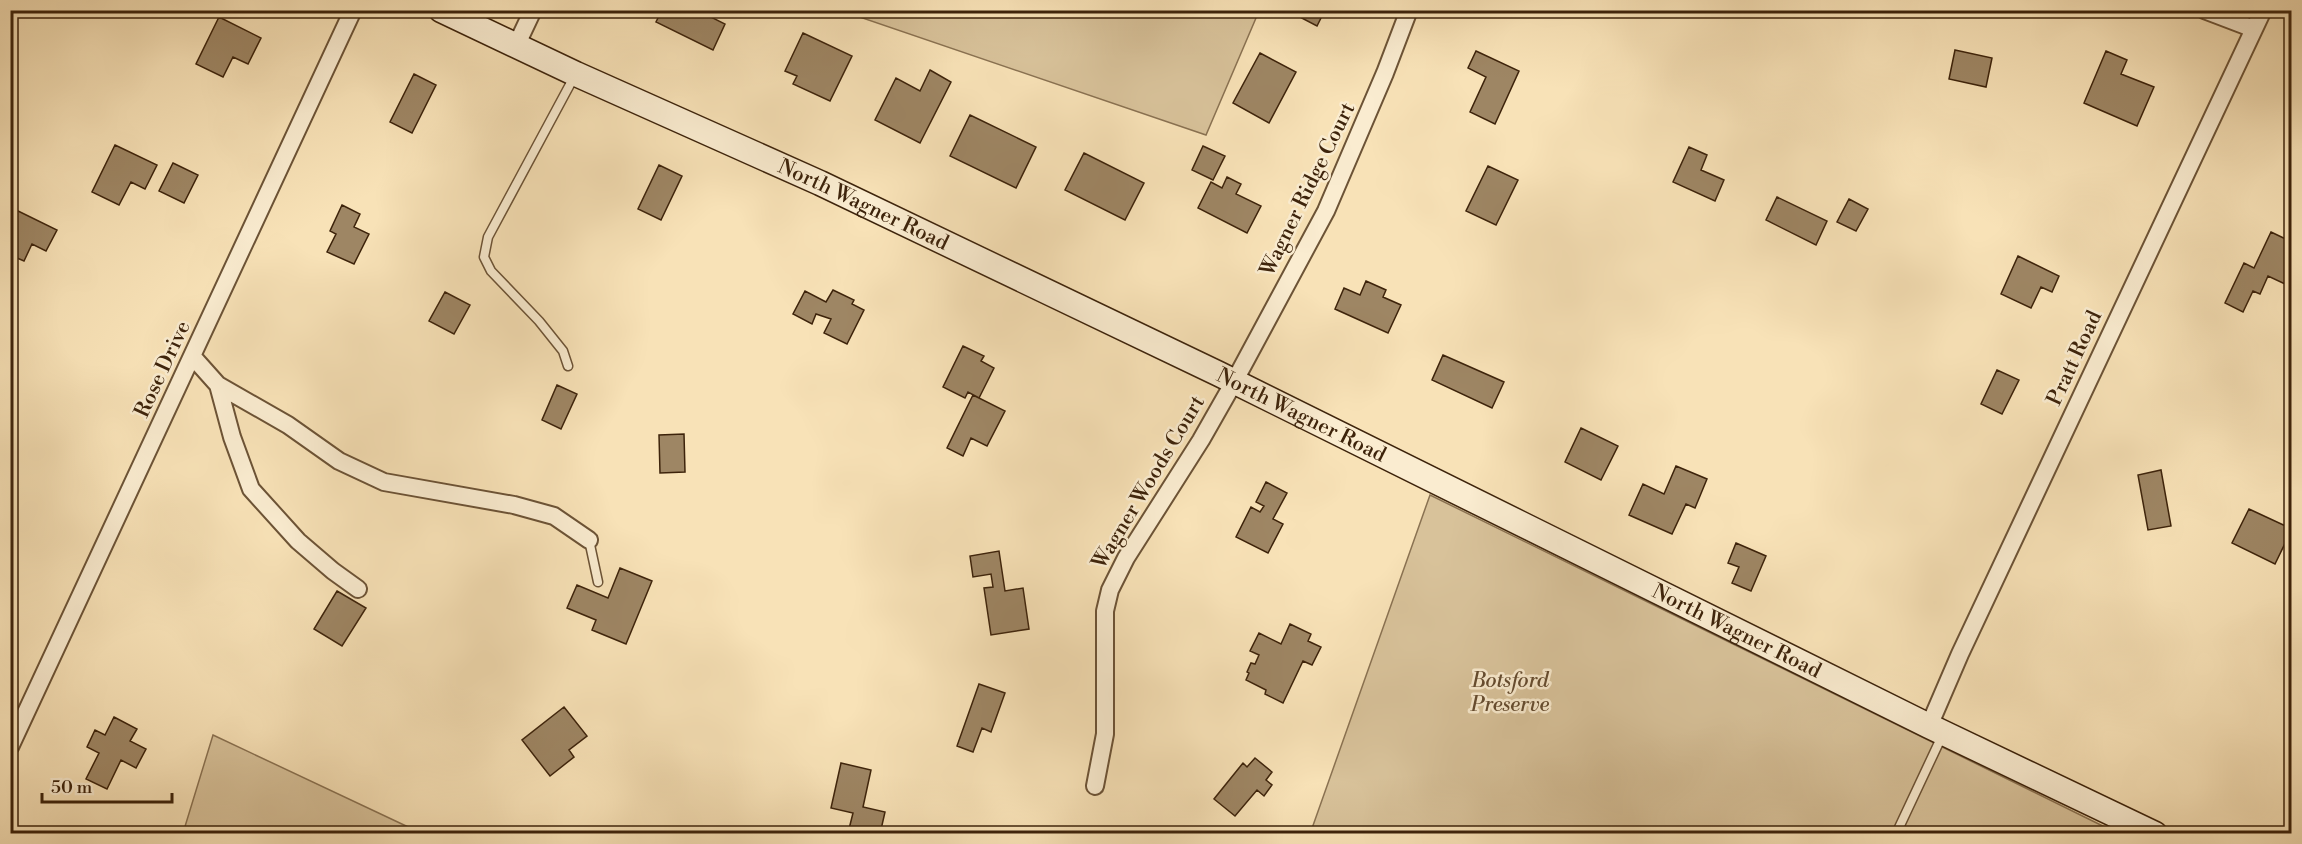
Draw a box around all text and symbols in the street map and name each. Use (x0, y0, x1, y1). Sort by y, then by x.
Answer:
street label: Wagner Ridge Court (1254, 98, 1361, 281)
street label: North Wagner Road (774, 154, 953, 257)
street label: Pratt Road (2042, 307, 2108, 410)
street label: Rose Drive (129, 317, 197, 422)
street label: North Wagner Road (1212, 363, 1390, 469)
street label: Wagner Woods Court (1086, 391, 1211, 575)
street label: North Wagner Road (1647, 579, 1826, 685)
park label: Botsford Preserve (1470, 668, 1550, 718)
scale bar (42, 766, 172, 804)
text: 50 m (51, 776, 93, 799)

